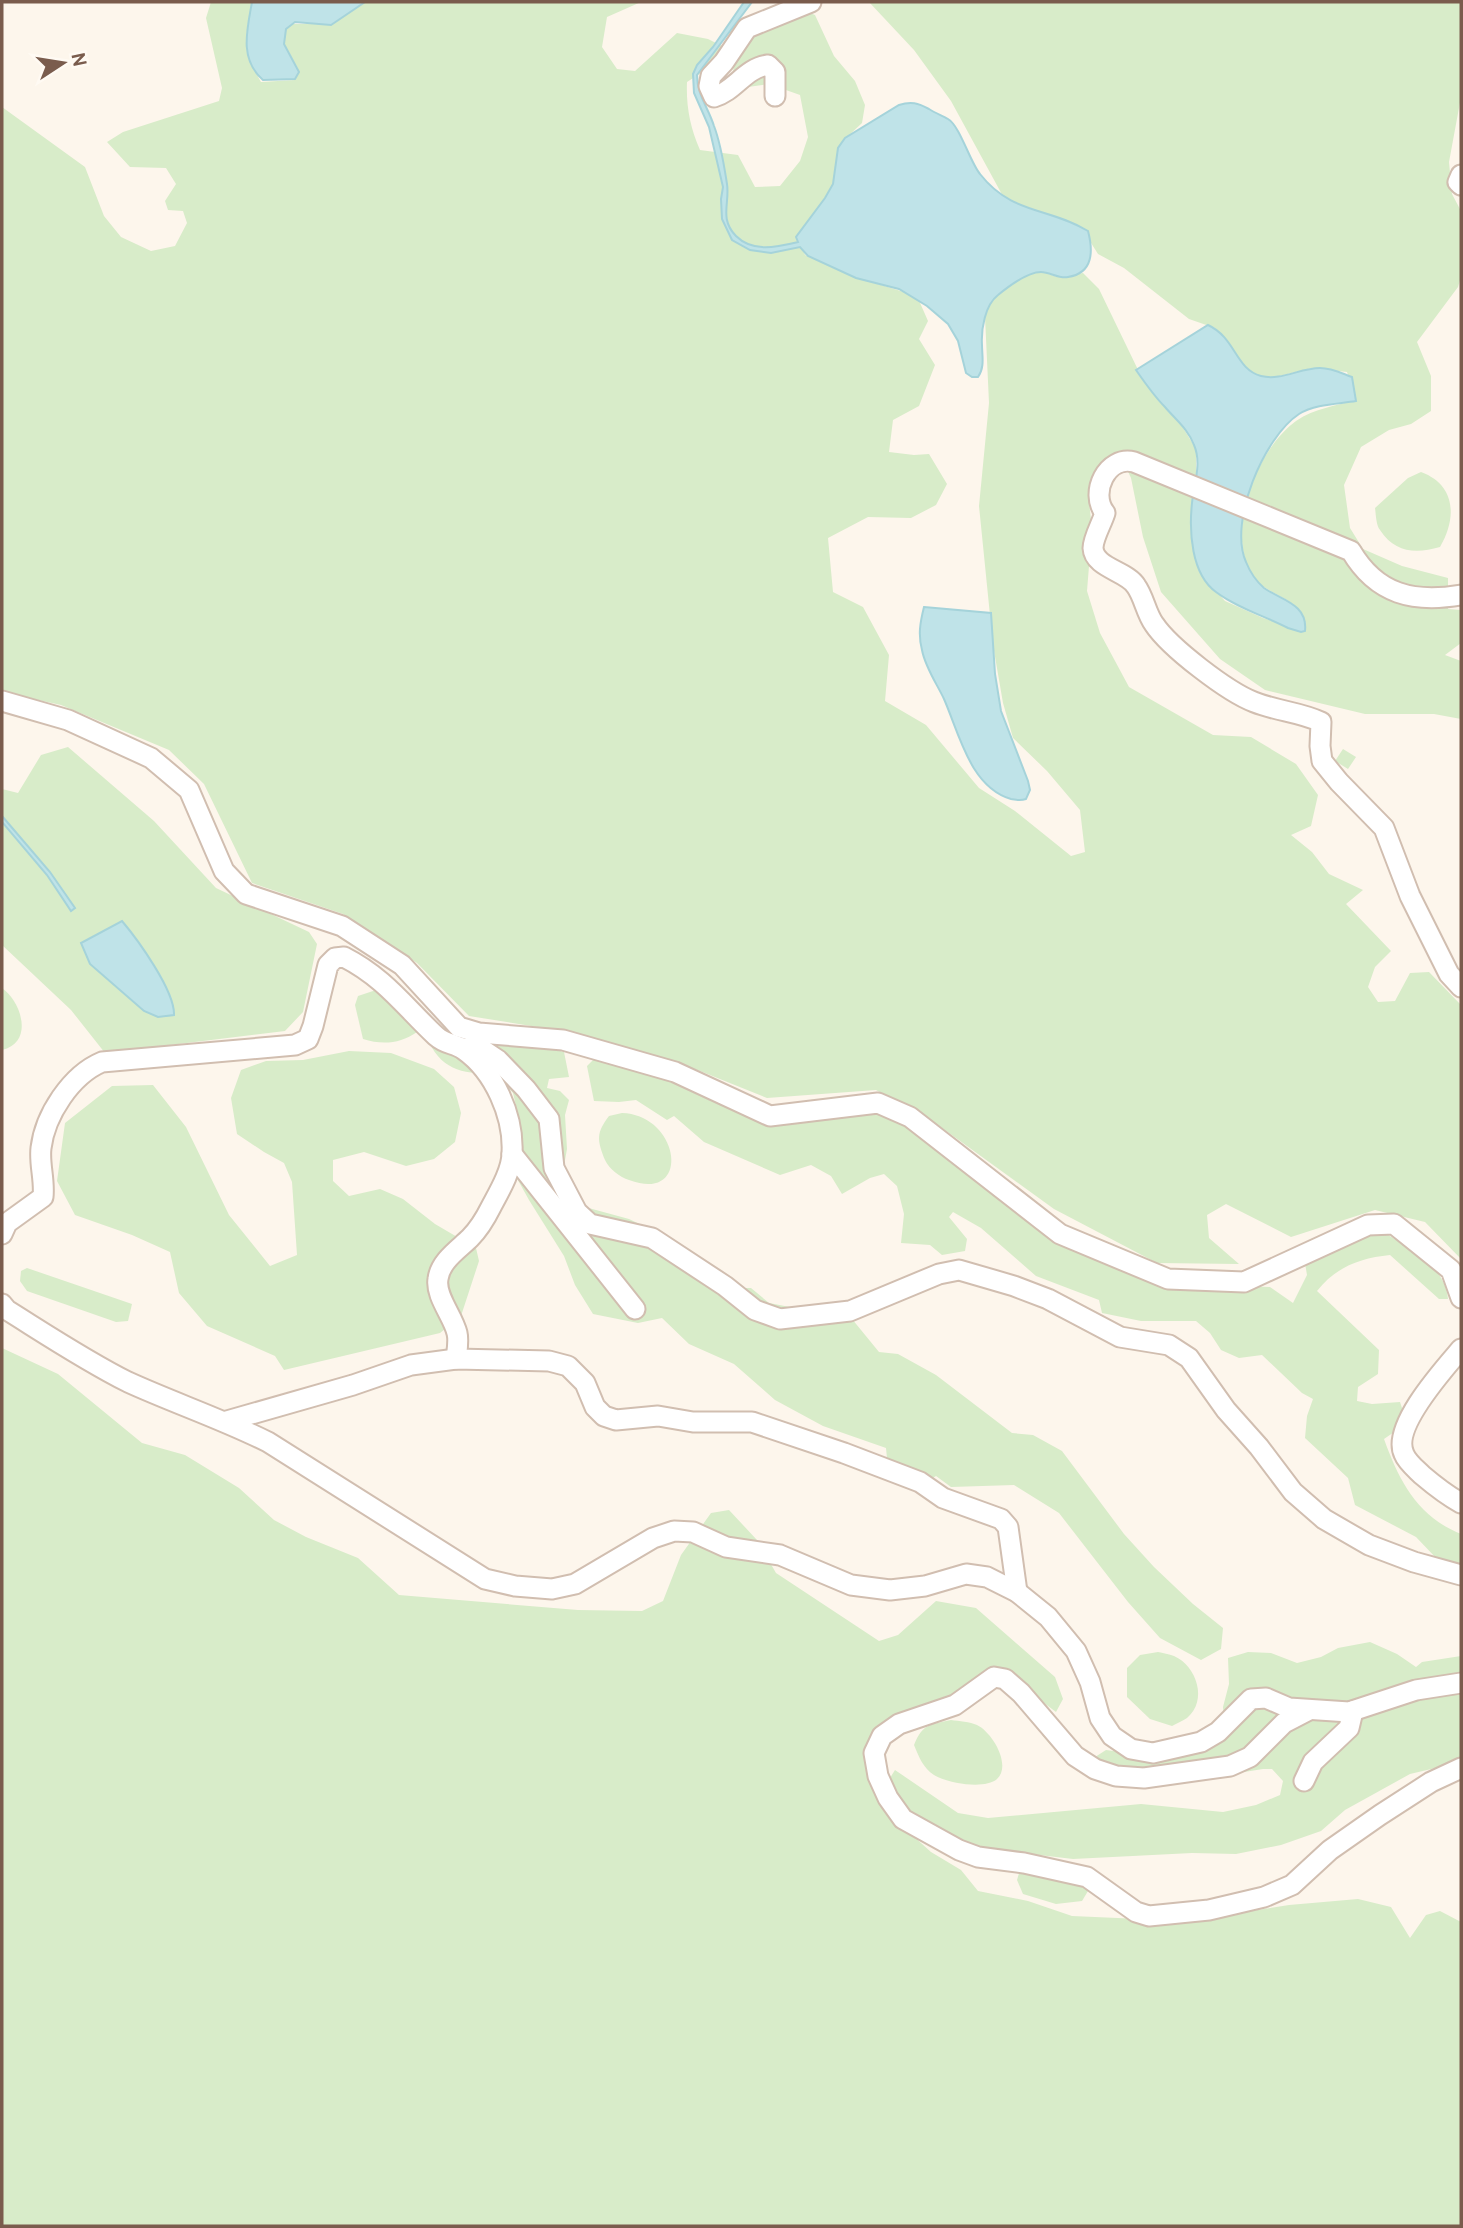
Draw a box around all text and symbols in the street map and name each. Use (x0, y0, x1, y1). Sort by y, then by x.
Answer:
north arrow (28, 28, 98, 98)
text: N (65, 51, 91, 69)

